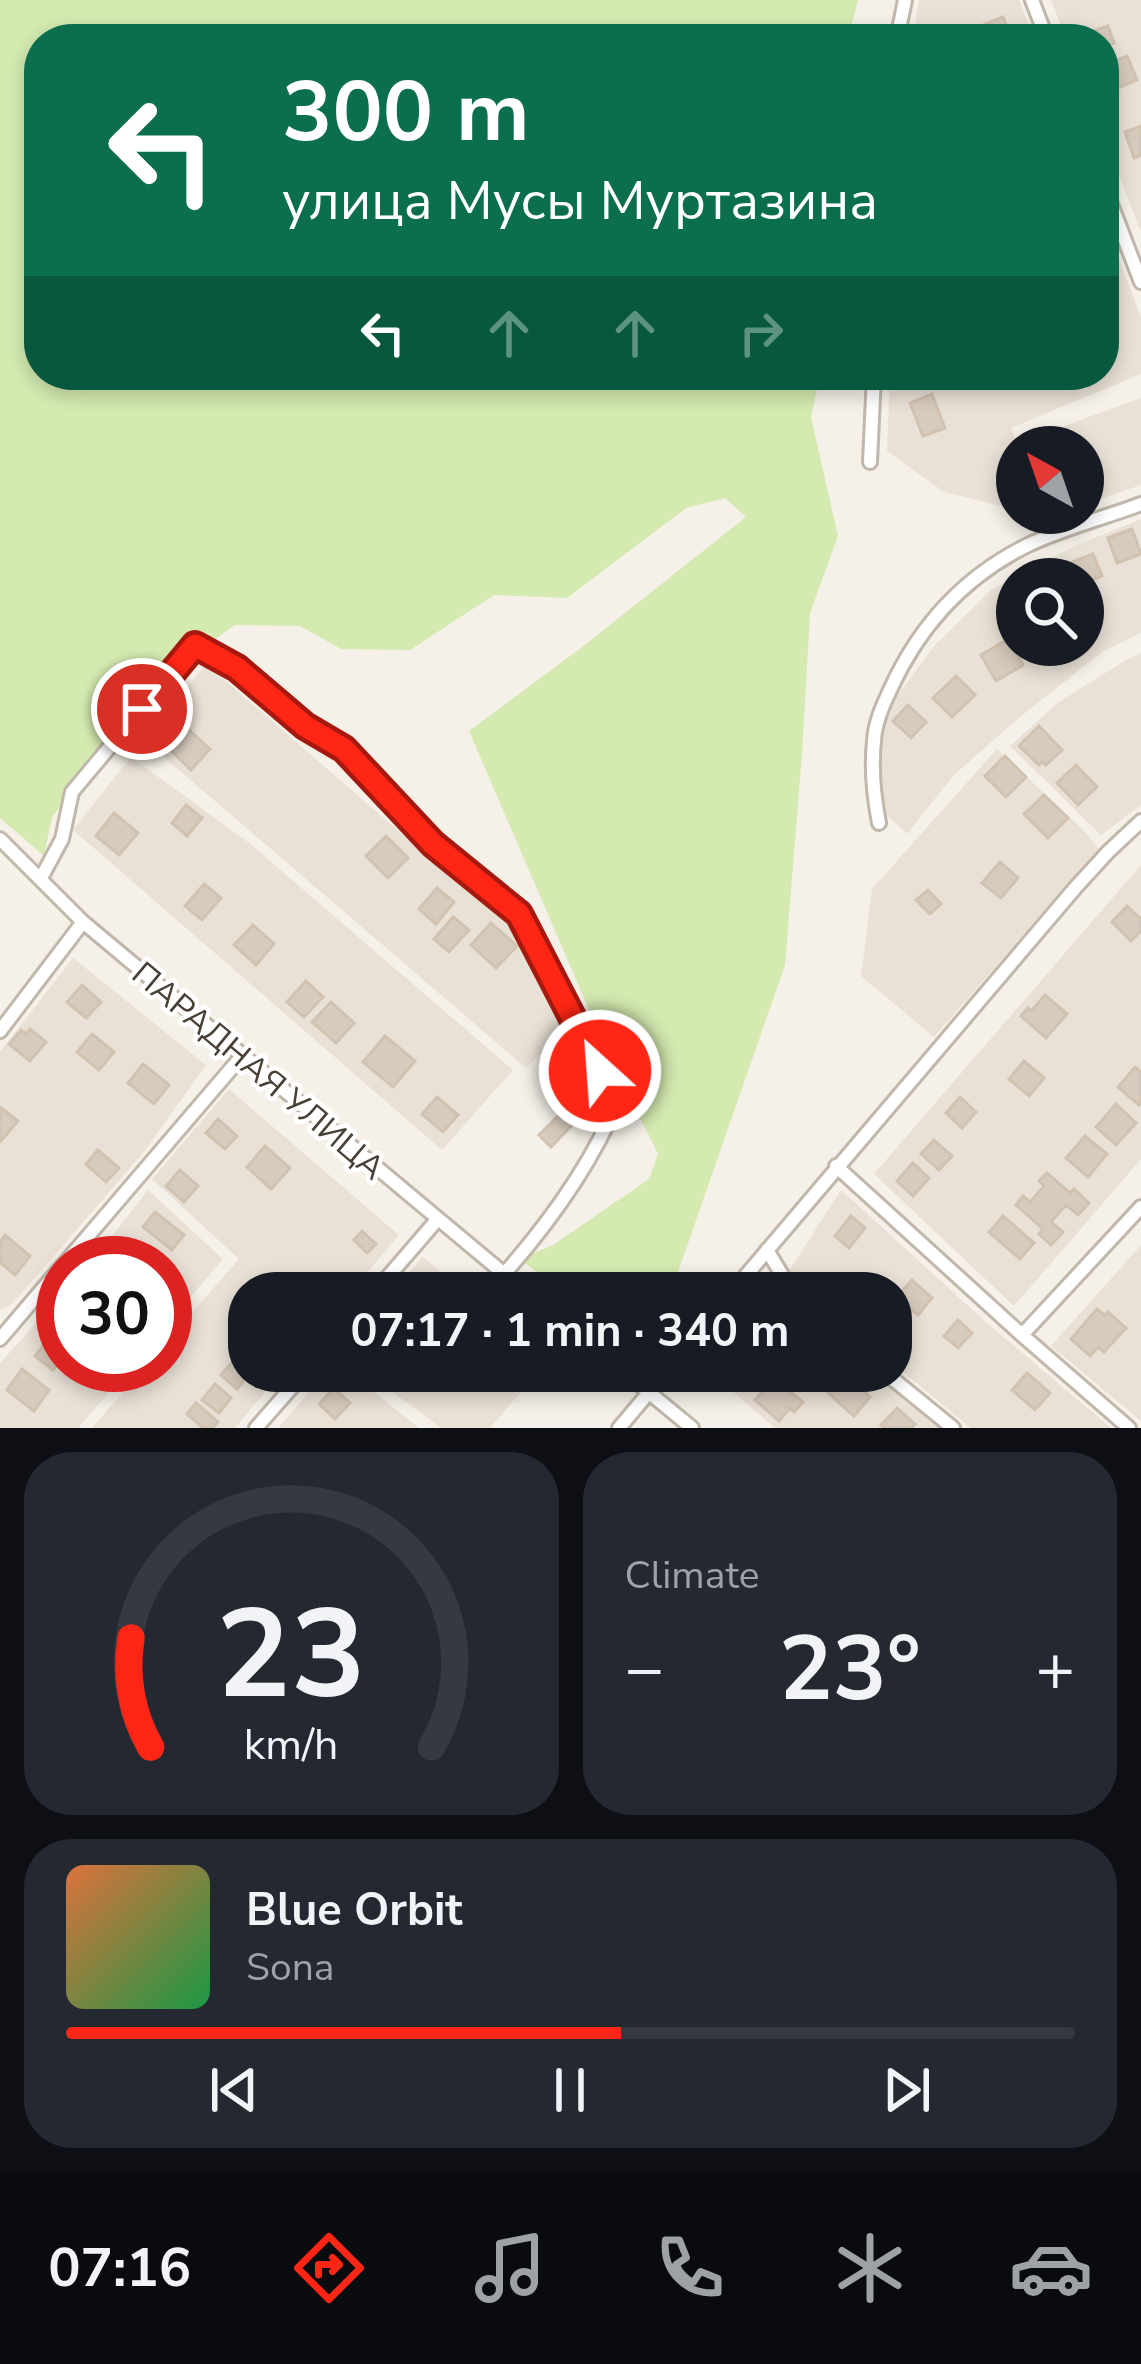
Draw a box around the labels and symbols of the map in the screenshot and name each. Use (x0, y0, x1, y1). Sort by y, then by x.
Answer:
north arrow (996, 426, 1104, 534)
pin (91, 658, 193, 760)
street label: ПАРАДНАЯ УЛИЦА (122, 952, 394, 1190)
position arrow (537, 1008, 663, 1134)
speed limit sign: 30 (36, 1236, 192, 1392)

